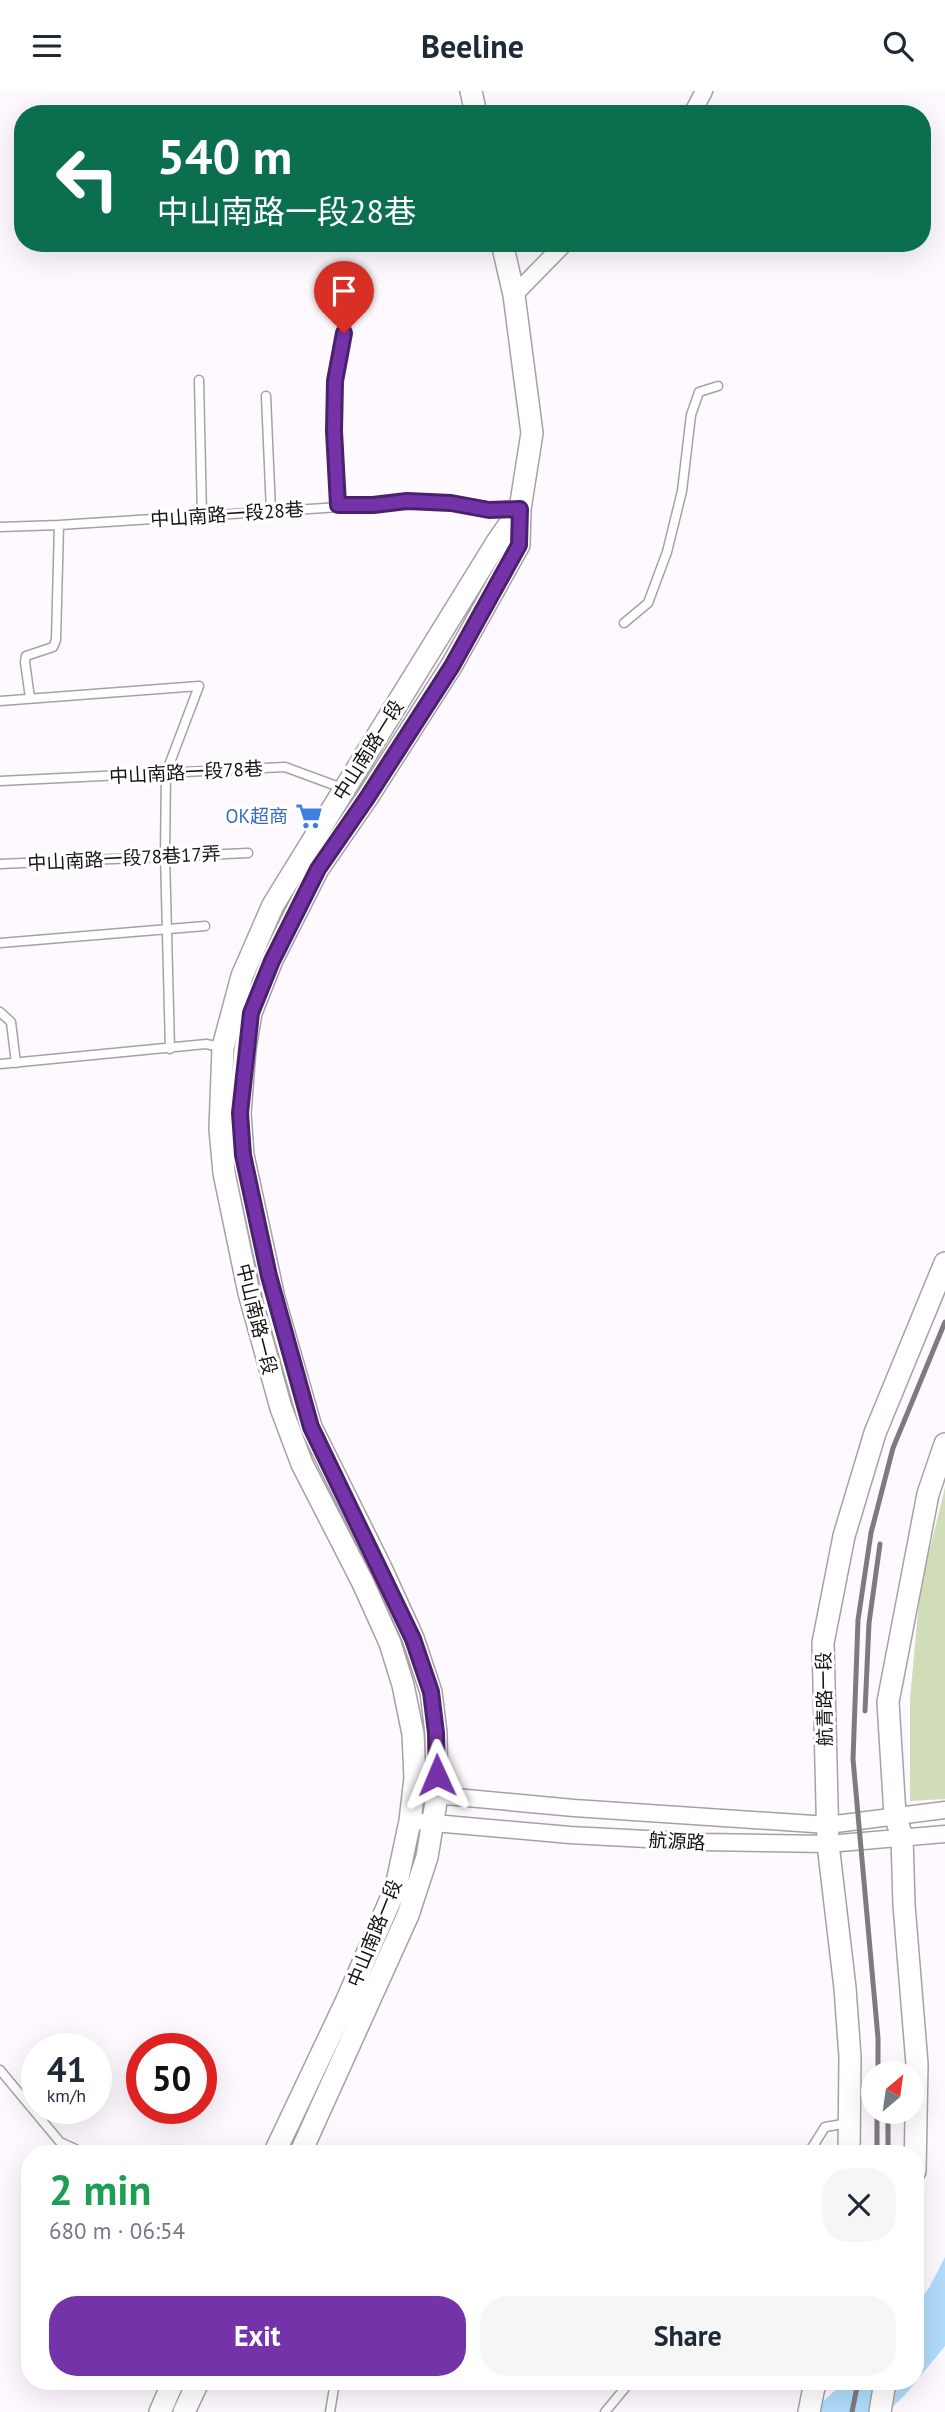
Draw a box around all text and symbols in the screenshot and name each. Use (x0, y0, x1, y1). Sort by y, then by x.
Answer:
text: Beeline (421, 25, 524, 67)
icon: menu (28, 27, 66, 65)
icon: search (879, 27, 917, 65)
text: 540 m (157, 124, 292, 188)
icon: left (42, 133, 133, 224)
text: 中山南路一段28巷 (157, 190, 416, 232)
pin (314, 261, 374, 333)
icon: arrive (325, 272, 363, 310)
street label: 中山南路一段28巷 (149, 497, 305, 531)
street label: 中山南路一段 (328, 695, 408, 805)
street label: 中山南路一段78巷 (109, 756, 263, 788)
supermarket icon: OK超商 (294, 801, 324, 831)
place label: OK超商 (225, 804, 288, 828)
street label: 中山南路一段78巷17弄 (27, 841, 221, 875)
street label: 中山南路一段 (232, 1261, 282, 1377)
street label: 航青路一段 (811, 1651, 837, 1747)
position arrow (400, 1738, 474, 1812)
street label: 航源路 (648, 1828, 706, 1854)
street label: 中山南路一段 (342, 1876, 406, 1990)
speed limit sign: 50 (126, 2033, 217, 2124)
text: 41 (47, 2046, 86, 2092)
north arrow (861, 2061, 924, 2125)
map controls (861, 2061, 924, 2124)
text: km/h (47, 2084, 86, 2107)
text: 2 min (49, 2162, 151, 2217)
button: close (822, 2168, 896, 2242)
text: 680 m · 06:54 (49, 2216, 185, 2245)
button: Exit (49, 2296, 466, 2376)
button: Share (480, 2296, 896, 2376)

